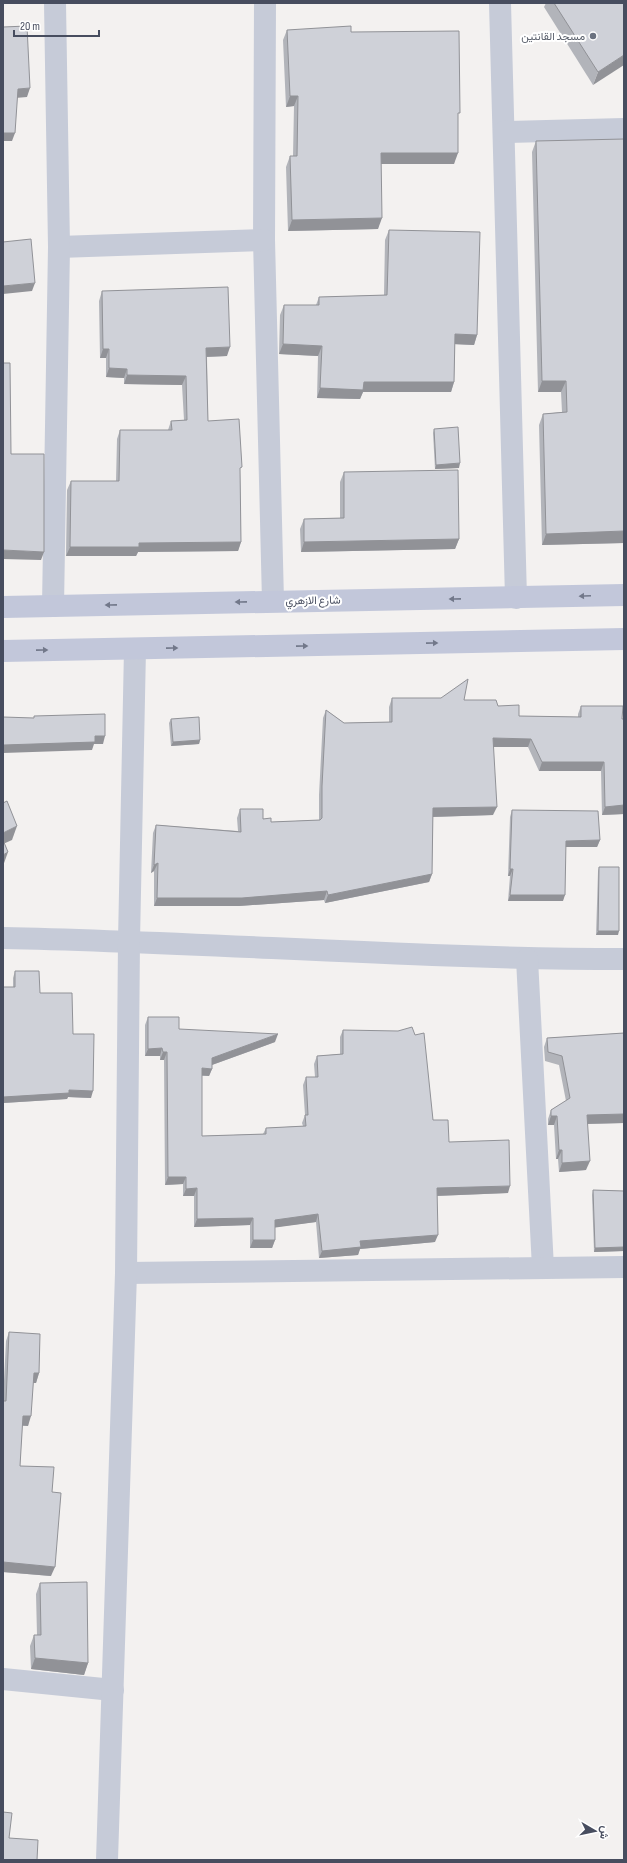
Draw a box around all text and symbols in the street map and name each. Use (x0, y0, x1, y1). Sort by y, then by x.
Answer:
scale bar (14, 12, 99, 38)
text: 20 m (20, 19, 40, 34)
place label: مسجد القانتين (521, 30, 585, 43)
marker: مسجد القانتين (588, 31, 598, 41)
one-way arrow (578, 593, 591, 599)
street label: شارع الازهري (285, 594, 341, 610)
one-way arrow (449, 595, 461, 602)
one-way arrow (235, 598, 247, 605)
one-way arrow (104, 602, 117, 608)
one-way arrow (426, 640, 439, 646)
one-way arrow (296, 642, 308, 649)
one-way arrow (166, 645, 179, 651)
one-way arrow (36, 647, 49, 653)
north arrow (575, 1811, 615, 1851)
text: ش (597, 1825, 612, 1840)

